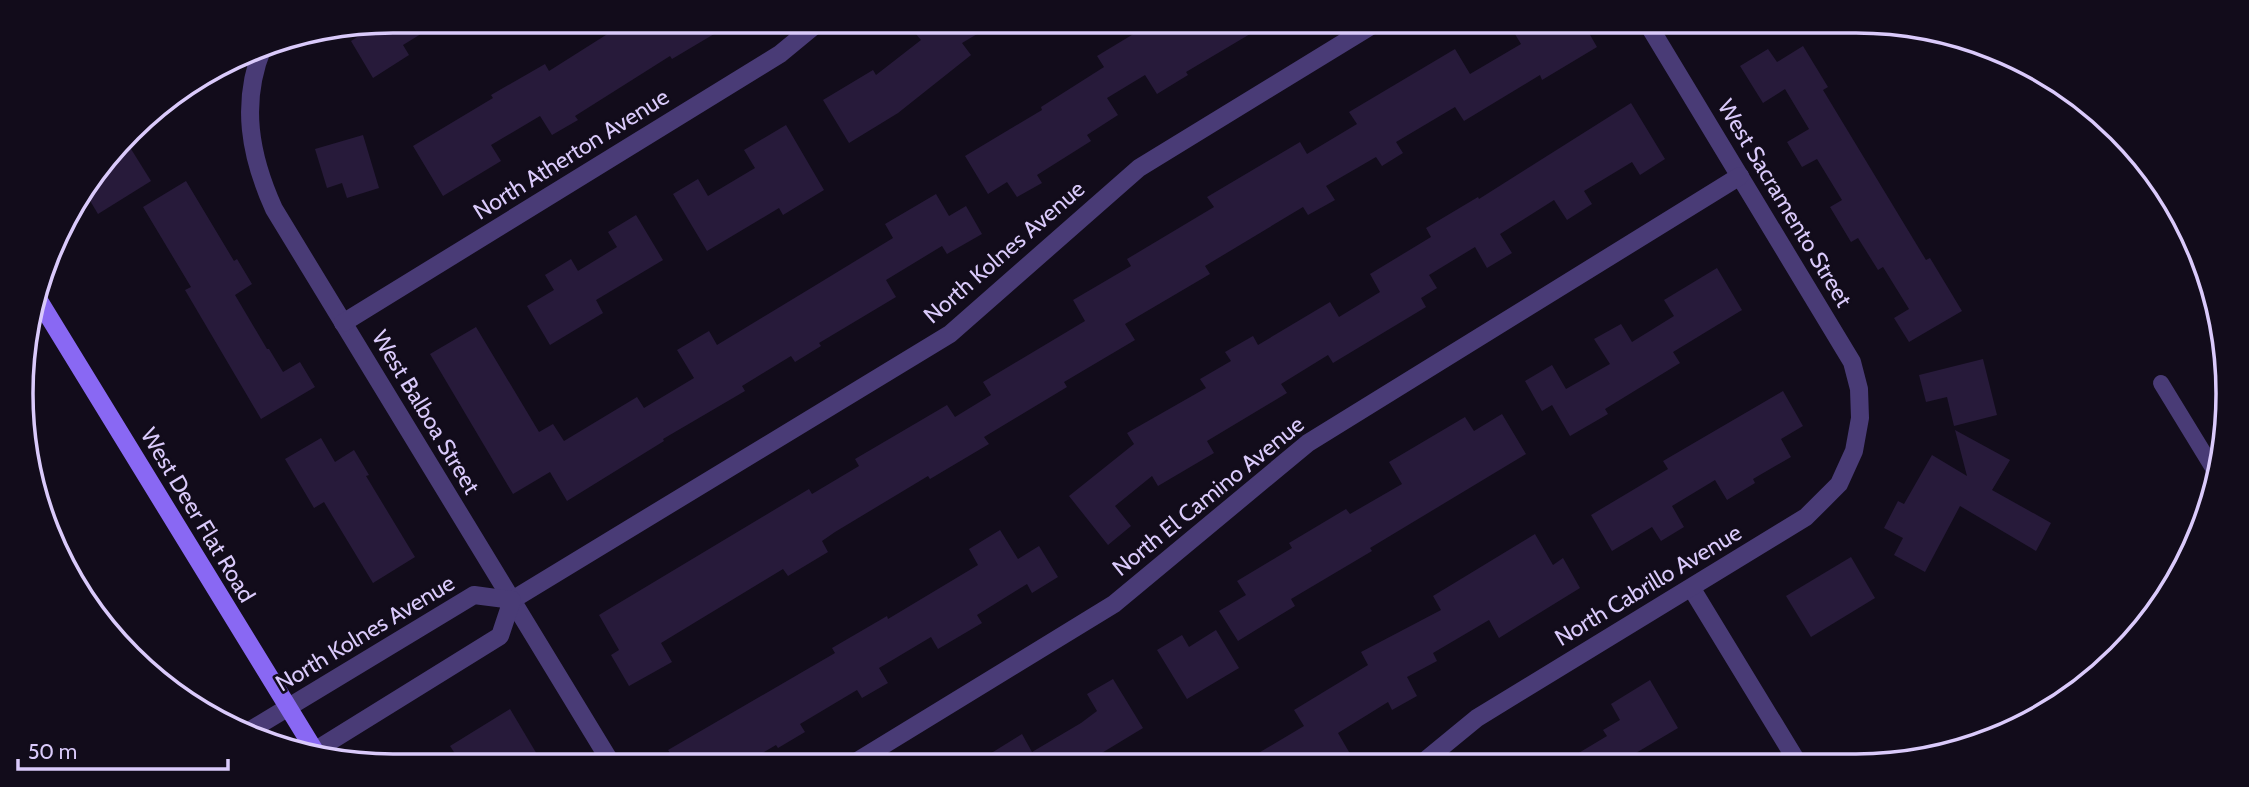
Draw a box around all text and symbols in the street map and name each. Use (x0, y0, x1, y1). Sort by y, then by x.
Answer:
street label: North Atherton Avenue (468, 82, 674, 226)
street label: West Sacramento Street (1712, 94, 1858, 312)
street label: North Kolnes Avenue (918, 174, 1090, 329)
street label: West Balboa Street (366, 325, 486, 499)
street label: North El Camino Avenue (1107, 410, 1310, 582)
street label: West Deer Flat Road (135, 423, 261, 607)
street label: North Cabrillo Avenue (1550, 518, 1747, 652)
street label: North Kolnes Avenue (270, 568, 460, 697)
scale bar (18, 728, 228, 772)
text: 50 m (28, 739, 77, 764)

